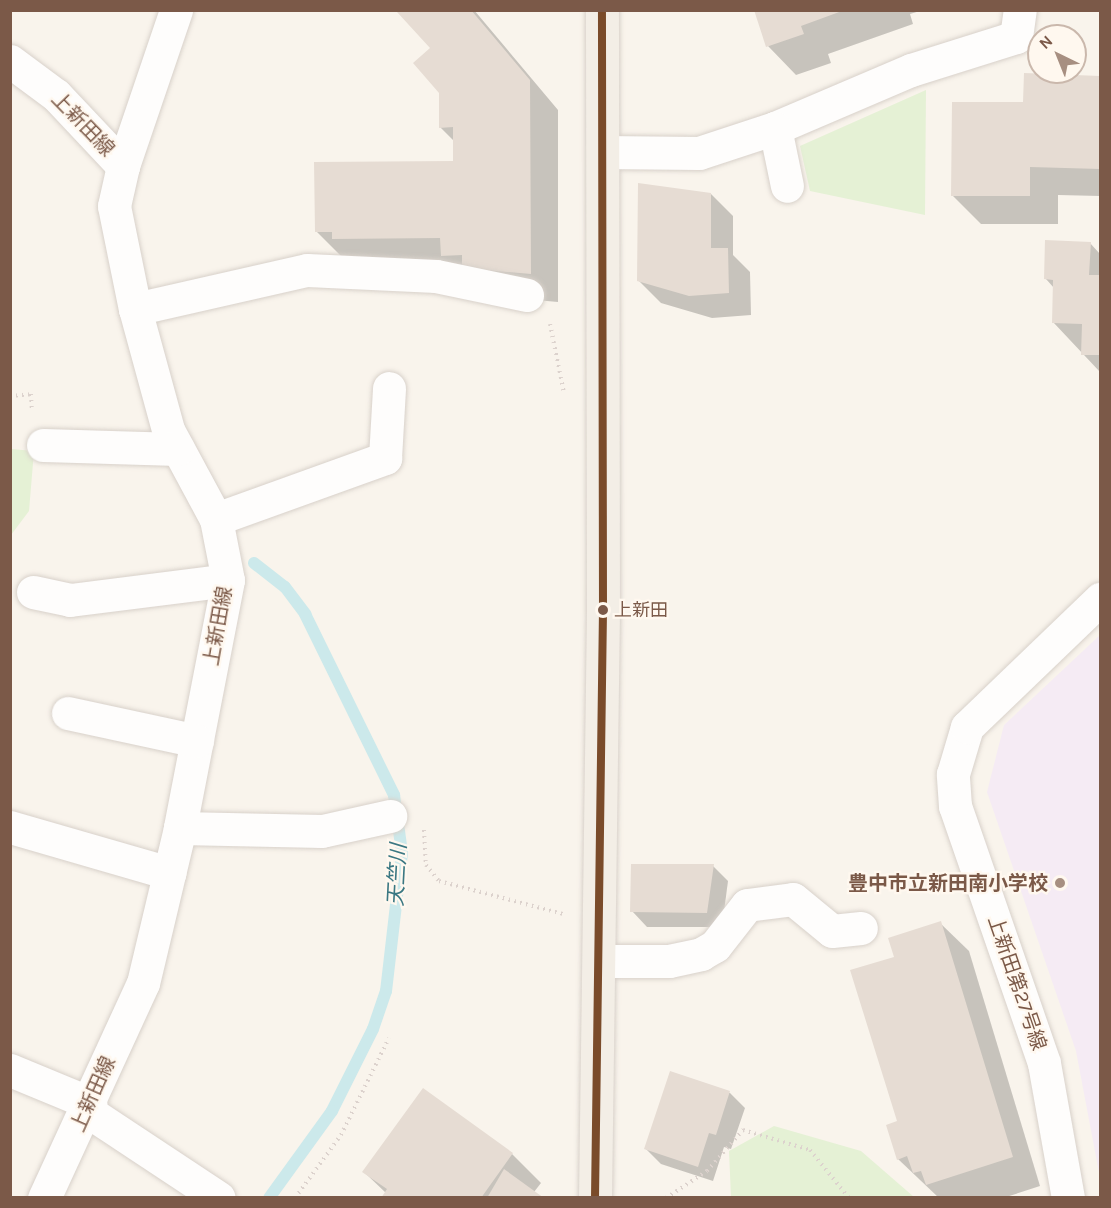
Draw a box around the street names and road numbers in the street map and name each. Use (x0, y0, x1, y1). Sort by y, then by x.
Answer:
street label: 上新田線 (47, 87, 119, 161)
street label: 上新田線 (199, 585, 237, 667)
street label: 上新田第27号線 (983, 912, 1051, 1054)
street label: 上新田線 (66, 1053, 120, 1135)

